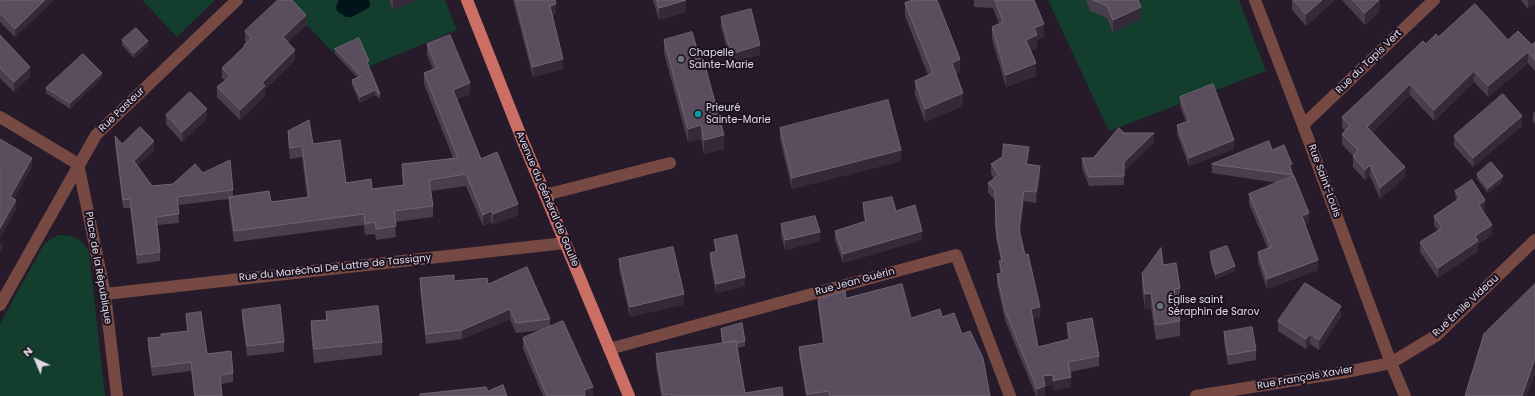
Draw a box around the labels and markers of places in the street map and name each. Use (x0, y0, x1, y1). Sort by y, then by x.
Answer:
place label: Chapelle Sainte-Marie (689, 47, 754, 70)
marker: Chapelle Sainte-Marie (676, 54, 686, 64)
place label: Prieuré Sainte-Marie (706, 102, 771, 126)
marker: Prieuré Sainte-Marie (693, 109, 703, 119)
place label: Église saint Séraphin de Sarov (1168, 294, 1259, 318)
marker: Église saint Séraphin de Sarov (1155, 301, 1165, 311)

